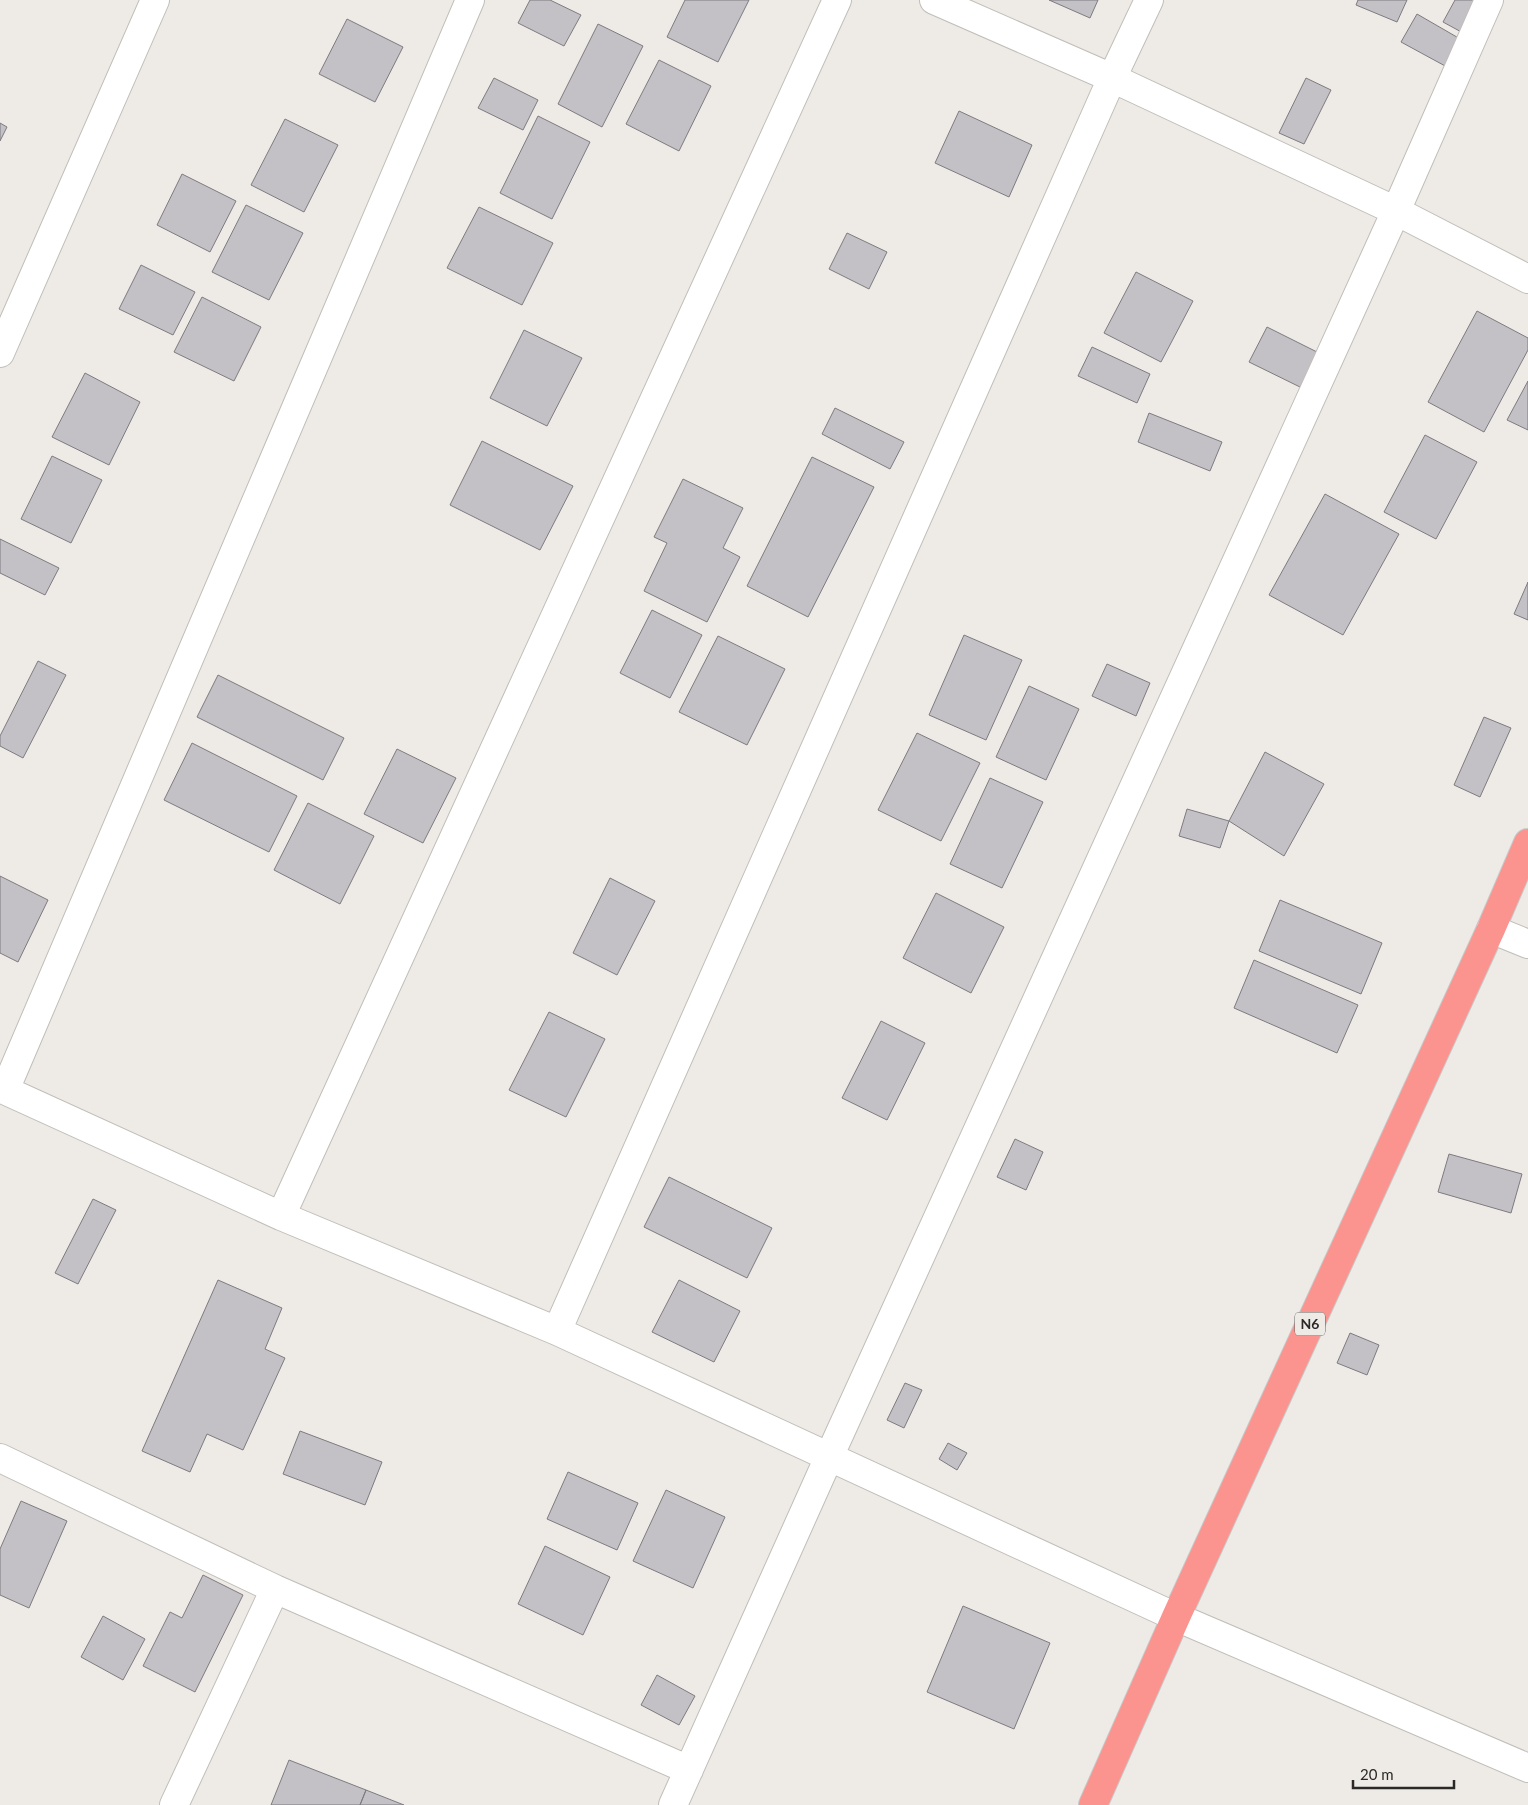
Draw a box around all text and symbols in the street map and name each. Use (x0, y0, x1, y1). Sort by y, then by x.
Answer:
road number: N6 (1295, 1312, 1325, 1336)
scale bar (1353, 1758, 1454, 1790)
text: 20 m (1360, 1765, 1394, 1783)

